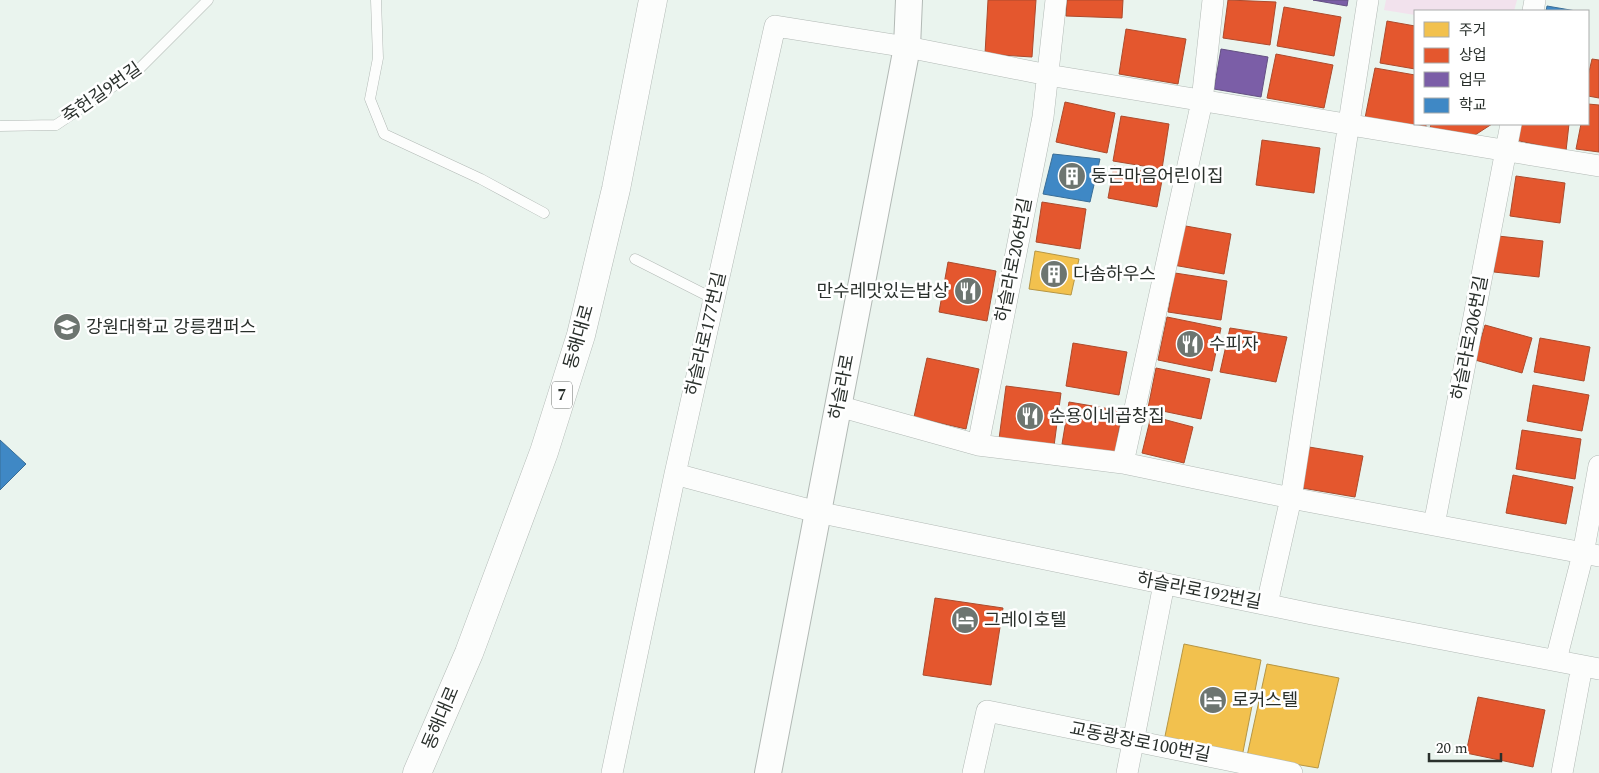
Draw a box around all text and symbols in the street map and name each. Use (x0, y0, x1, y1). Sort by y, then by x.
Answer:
legend (1414, 10, 1589, 125)
text: 주거 (1459, 19, 1487, 42)
text: 상업 (1459, 44, 1487, 67)
street label: 죽헌길9번길 (57, 56, 147, 130)
text: 업무 (1459, 69, 1487, 92)
text: 학교 (1459, 94, 1487, 117)
building icon: 둥근마음어린이집 (1057, 161, 1087, 191)
place label: 둥근마음어린이집 (1091, 163, 1223, 190)
street label: 하슬라로206번길 (989, 195, 1039, 325)
building icon: 다솜하우스 (1039, 259, 1069, 289)
place label: 다솜하우스 (1073, 261, 1156, 288)
street label: 하슬라로177번길 (679, 269, 733, 399)
street label: 하슬라로206번길 (1445, 273, 1495, 403)
restaurant icon: 만수레맛있는밥상 (953, 276, 983, 306)
place label: 만수레맛있는밥상 (817, 278, 949, 305)
street label: 동해대로 (557, 301, 601, 373)
school or university icon: 강원대학교 강릉캠퍼스 (52, 312, 82, 342)
place label: 강원대학교 강릉캠퍼스 (86, 314, 256, 341)
restaurant icon: 수피자 (1175, 329, 1205, 359)
place label: 수피자 (1209, 331, 1259, 358)
street label: 하슬라로 (822, 352, 862, 422)
road number: 7 (552, 382, 572, 408)
restaurant icon: 순용이네곱창집 (1015, 401, 1045, 431)
place label: 순용이네곱창집 (1049, 403, 1165, 430)
street label: 하슬라로192번길 (1134, 566, 1264, 616)
hotel icon: 그레이호텔 (950, 605, 980, 635)
place label: 그레이호텔 (984, 607, 1067, 634)
street label: 동해대로 (416, 682, 466, 754)
hotel icon: 로커스텔 (1198, 685, 1228, 715)
place label: 로커스텔 (1232, 687, 1298, 714)
street label: 교동광장로100번길 (1067, 715, 1213, 769)
scale bar (1429, 730, 1502, 762)
text: 20 m (1436, 737, 1468, 760)

